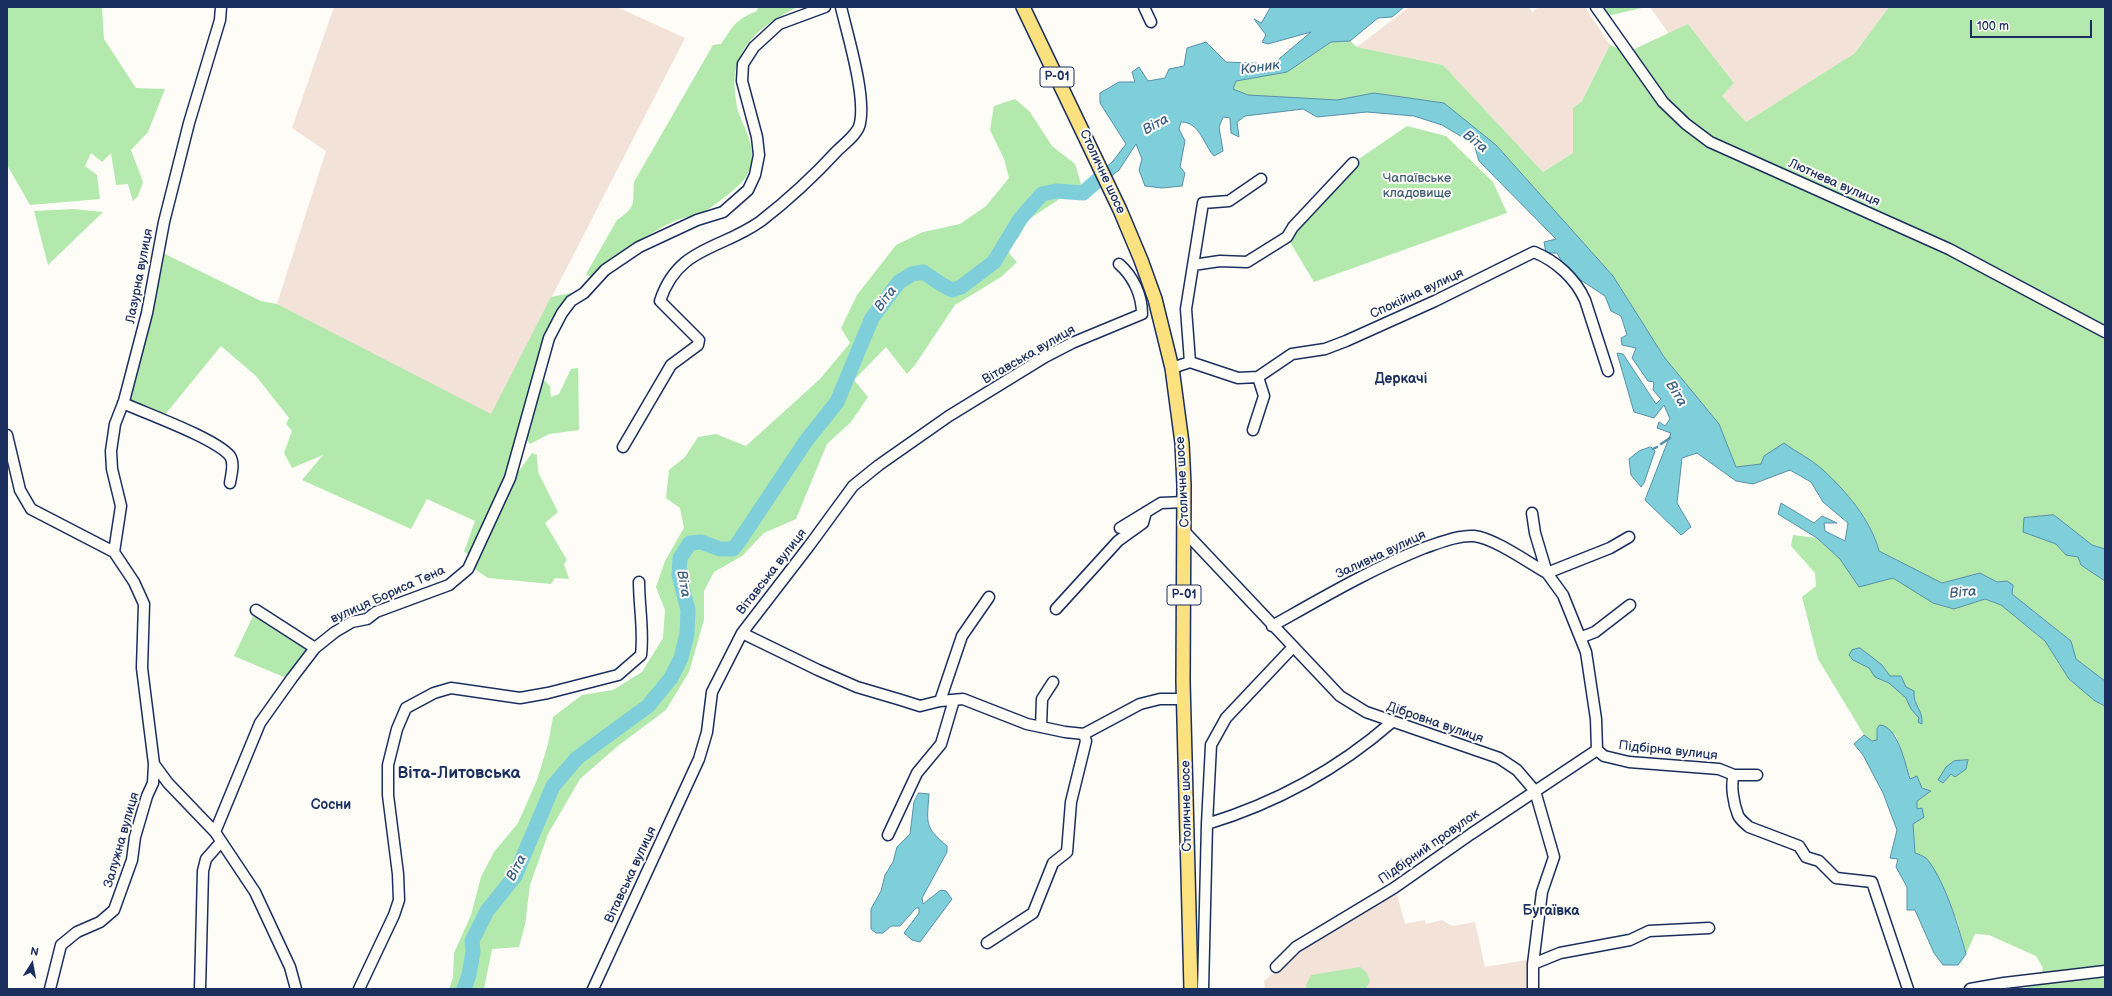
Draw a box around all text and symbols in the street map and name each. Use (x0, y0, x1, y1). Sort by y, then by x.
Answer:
scale bar (1972, 12, 2094, 38)
text: 100 m (1977, 19, 2009, 34)
water label: Коник (1239, 57, 1281, 79)
road number: Р-01 (1040, 67, 1074, 87)
water label: Віта (1140, 111, 1172, 139)
street label: Столичне шосе (1076, 127, 1128, 217)
water label: Віта (1459, 127, 1491, 157)
street label: Лютнева вулиця (1786, 156, 1882, 210)
park label: Чапаївське кладовище (1383, 171, 1451, 202)
street label: Лазурна вулиця (123, 227, 157, 325)
street label: Спокійна вулиця (1368, 265, 1466, 323)
water label: Віта (871, 283, 901, 315)
street label: Вітавська вулиця (980, 322, 1078, 388)
district label: Деркачі (1375, 371, 1427, 387)
water label: Віта (1662, 378, 1690, 410)
street label: Столичне шосе (1173, 436, 1193, 528)
street label: Вітавська вулиця (734, 526, 810, 618)
street label: Заливна вулиця (1333, 527, 1429, 583)
street label: вулиця Бориса Тена (328, 563, 448, 627)
water label: Віта (672, 569, 694, 599)
water label: Віта (1949, 583, 1977, 603)
road number: Р-01 (1167, 585, 1201, 605)
street label: Дібровна вулиця (1385, 699, 1485, 747)
street label: Підбірна вулиця (1618, 738, 1718, 764)
street label: Столичне шосе (1178, 760, 1196, 852)
district label: Віта-Литовська (398, 764, 520, 784)
street label: Залужна вулиця (101, 790, 143, 890)
district label: Сосни (311, 797, 351, 813)
street label: Підбірний провулок (1376, 806, 1482, 888)
street label: Вітавська вулиця (602, 824, 660, 926)
water label: Віта (503, 852, 531, 884)
district label: Бугаївка (1523, 903, 1579, 919)
north arrow (12, 944, 52, 984)
text: N (29, 945, 40, 959)

